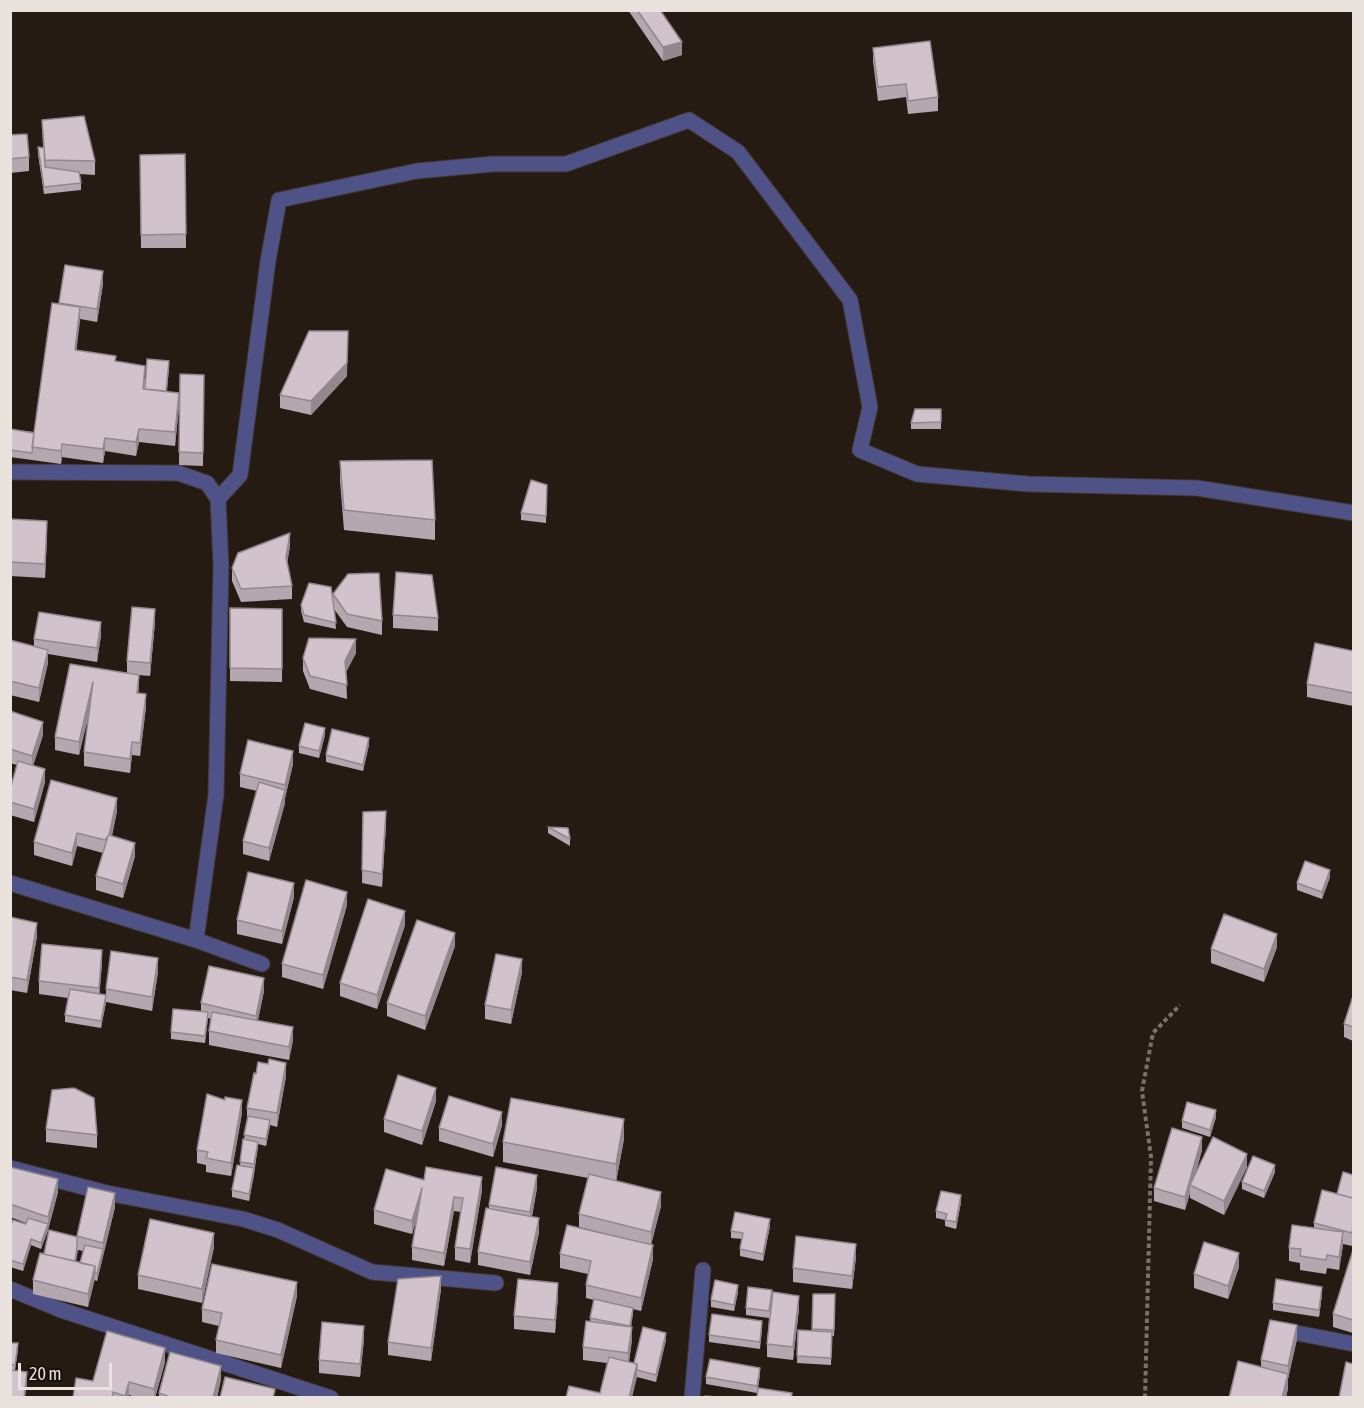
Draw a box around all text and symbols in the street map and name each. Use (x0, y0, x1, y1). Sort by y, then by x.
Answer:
scale bar (21, 1351, 116, 1389)
text: 20 m (29, 1363, 61, 1384)

